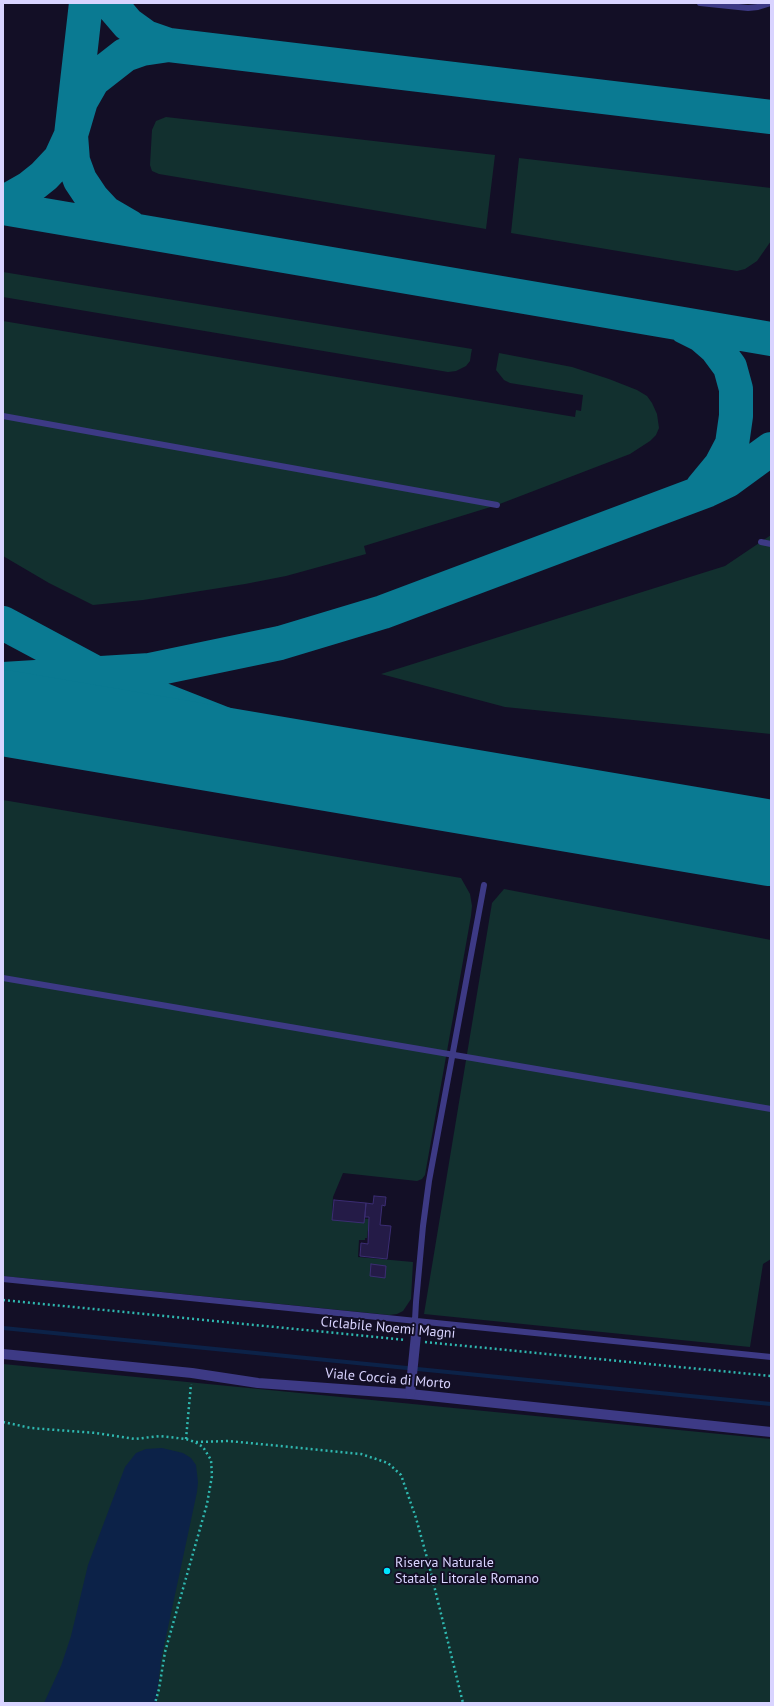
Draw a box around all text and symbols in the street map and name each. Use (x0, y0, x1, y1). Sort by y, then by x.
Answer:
street label: Ciclabile Noemi Magni (320, 1314, 456, 1342)
street label: Viale Coccia di Morto (324, 1365, 452, 1393)
place label: Riserva Naturale Statale Litorale Romano (395, 1555, 539, 1588)
marker: Riserva Naturale Statale Litorale Romano (382, 1566, 392, 1576)

